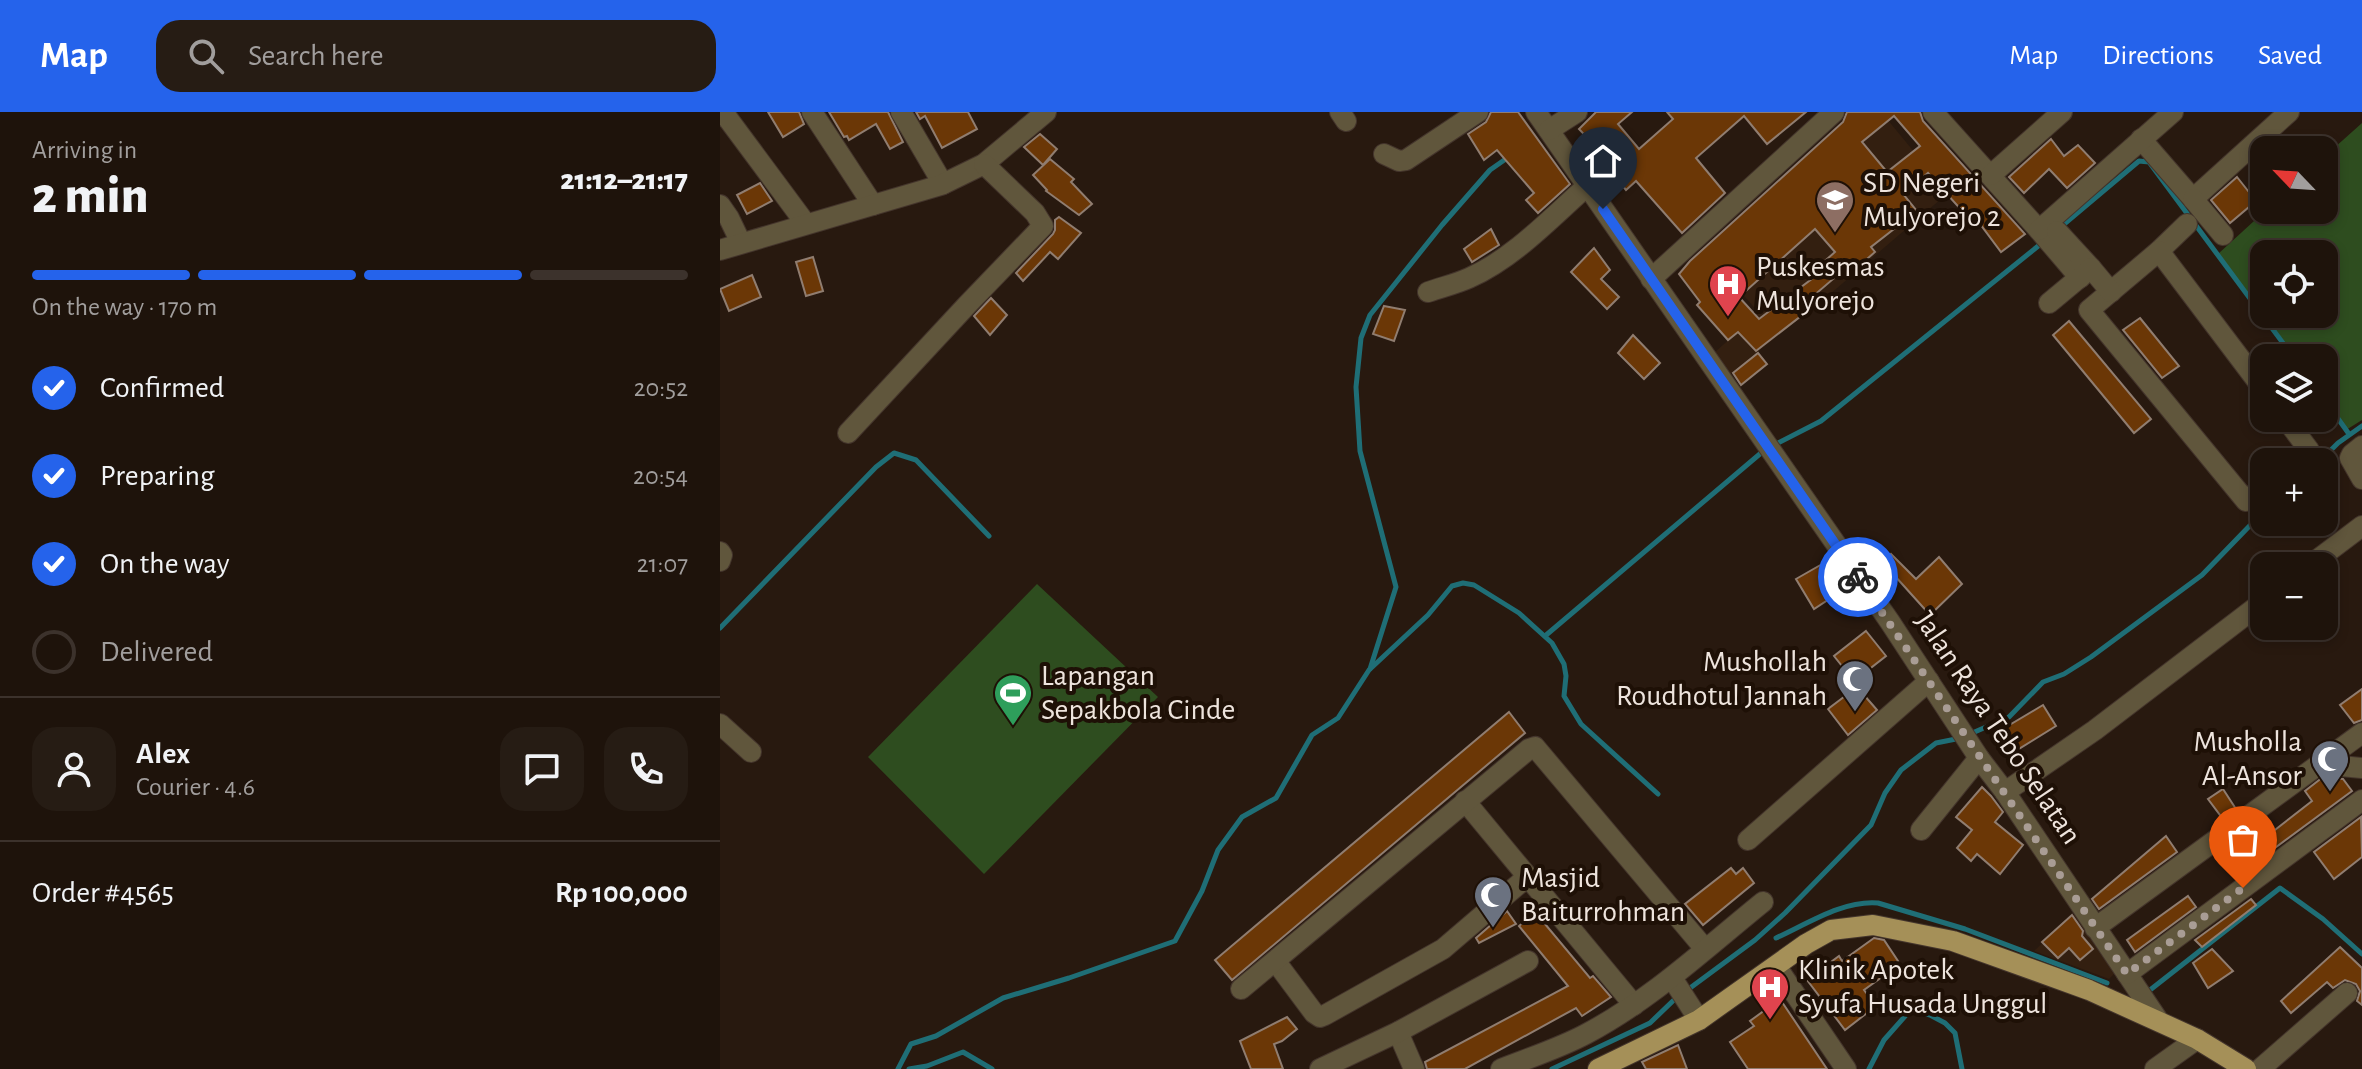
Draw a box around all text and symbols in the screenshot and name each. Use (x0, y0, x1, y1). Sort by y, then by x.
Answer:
search box (156, 20, 716, 92)
icon: search (184, 34, 228, 78)
text: Map (40, 37, 108, 75)
text: Search here (248, 41, 384, 71)
text: Map (2009, 42, 2058, 70)
text: Directions (2102, 42, 2214, 70)
text: Saved (2258, 42, 2322, 70)
pin (1569, 127, 1637, 209)
north arrow (2250, 136, 2338, 224)
map controls (2250, 136, 2338, 640)
text: Arriving in (32, 137, 137, 163)
icon: home (1581, 139, 1625, 183)
text: 21:12–21:17 (560, 165, 688, 195)
place label: SD Negeri Mulyorejo 2 (1863, 168, 2000, 232)
text: 2 min (32, 170, 148, 222)
school or university icon: SD Negeri Mulyorejo 2 (1814, 179, 1856, 234)
button: locate (2250, 240, 2338, 328)
place label: Puskesmas Mulyorejo (1756, 252, 1885, 316)
hospital icon: Puskesmas Mulyorejo (1707, 263, 1749, 318)
text: On the way · 170 m (32, 294, 217, 320)
button: layers (2250, 344, 2338, 432)
icon: check (32, 366, 76, 410)
text: Confirmed (100, 373, 224, 403)
text: 20:52 (634, 375, 688, 401)
button: + (2250, 448, 2338, 536)
icon: check (32, 454, 76, 498)
text: Preparing (100, 461, 215, 491)
text: 20:54 (633, 463, 688, 489)
courier (1818, 537, 1898, 617)
icon: check (32, 542, 76, 586)
text: On the way (100, 549, 229, 579)
text: 21:07 (637, 551, 688, 577)
button: − (2250, 552, 2338, 640)
icon: bike (1836, 555, 1880, 599)
street label: Jalan Raya Tebo Selatan (1909, 606, 2087, 850)
text: Delivered (100, 637, 213, 667)
place label: Mushollah Roudhotul Jannah (1616, 647, 1827, 711)
mosque icon: Mushollah Roudhotul Jannah (1834, 658, 1876, 713)
place label: Lapangan Sepakbola Cinde (1041, 661, 1235, 725)
sports icon: Lapangan Sepakbola Cinde (992, 672, 1034, 727)
button: person (32, 727, 116, 811)
button: chat (500, 727, 584, 811)
button: phone (604, 727, 688, 811)
place label: Musholla Al-Ansor (2194, 727, 2302, 791)
mosque icon: Musholla Al-Ansor (2309, 738, 2351, 793)
text: Alex (136, 739, 190, 769)
text: Courier · 4.6 (136, 774, 255, 800)
pin (2209, 806, 2277, 888)
icon: bag (2221, 818, 2265, 862)
place label: Masjid Baiturrohman (1521, 863, 1685, 927)
mosque icon: Masjid Baiturrohman (1472, 874, 1514, 929)
text: Order #4565 (32, 878, 174, 908)
text: Rp 100,000 (555, 878, 688, 908)
place label: Klinik Apotek Syufa Husada Unggul (1798, 955, 2047, 1019)
hospital icon: Klinik Apotek Syufa Husada Unggul (1749, 966, 1791, 1021)

